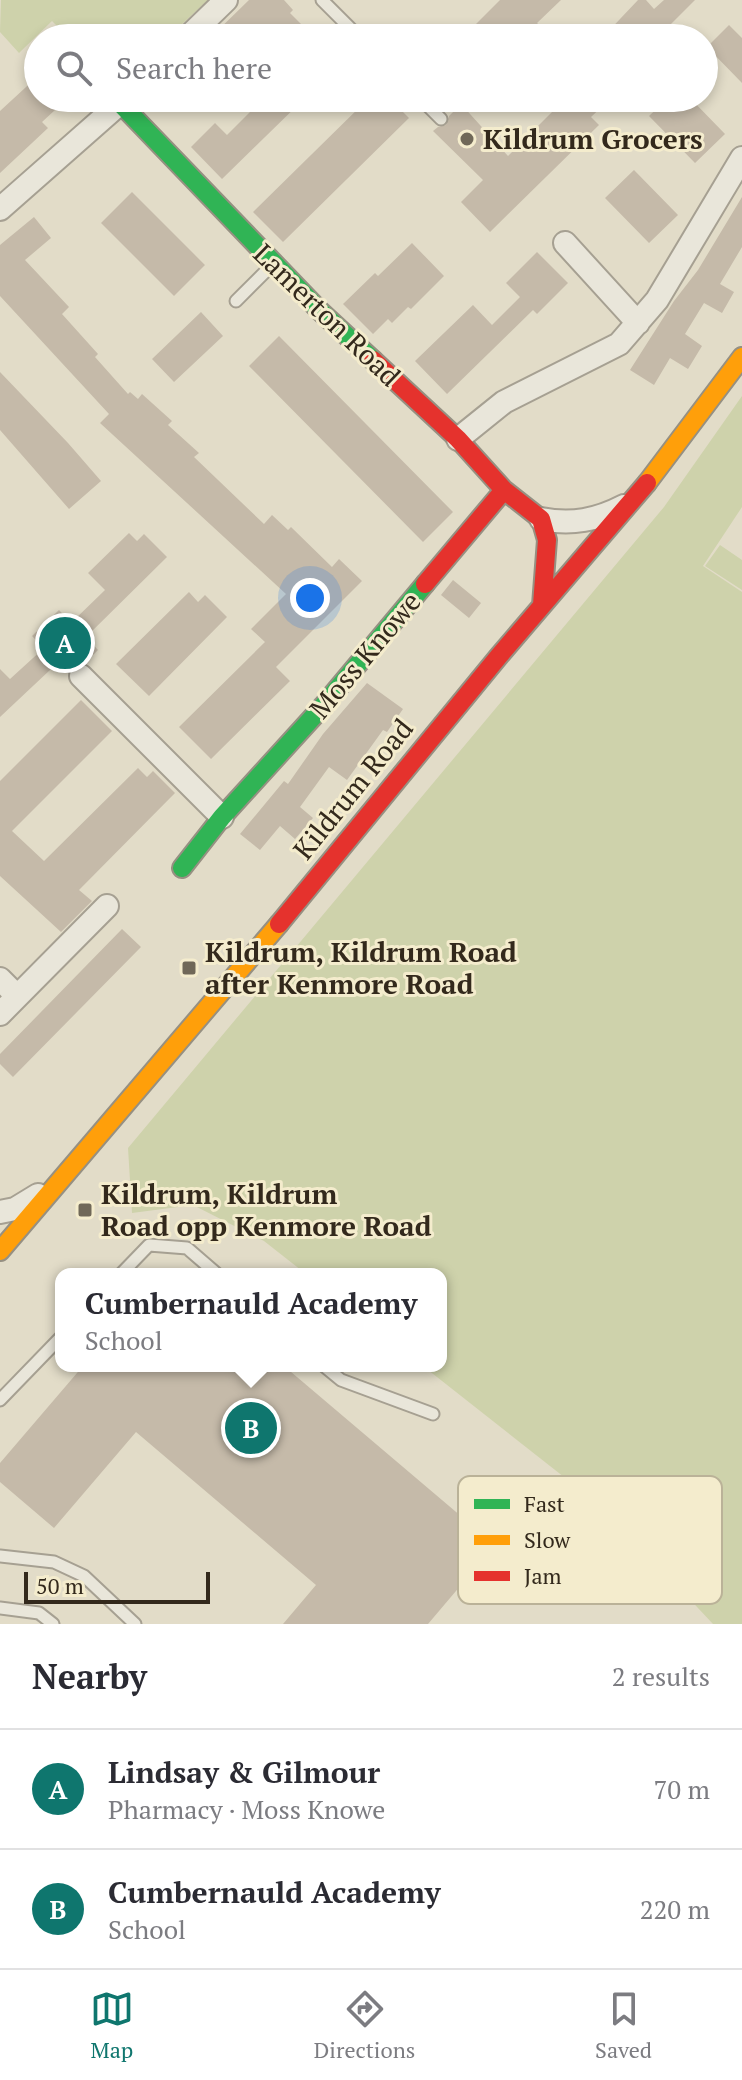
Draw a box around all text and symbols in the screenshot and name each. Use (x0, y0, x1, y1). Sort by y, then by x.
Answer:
search box (24, 24, 718, 112)
icon: search (52, 46, 96, 90)
text: Search here (116, 48, 272, 88)
place label: Kildrum Grocers (483, 120, 703, 157)
marker: Kildrum Grocers (458, 130, 476, 148)
street label: Lamerton Road (246, 235, 409, 394)
your location (290, 578, 330, 618)
street label: Moss Knowe (301, 583, 429, 726)
pin: A (39, 613, 91, 673)
street label: Kildrum Road (285, 711, 421, 867)
place label: Kildrum, Kildrum Road after Kenmore Road (205, 933, 517, 1002)
marker: Kildrum, Kildrum Road after Kenmore Road (180, 959, 198, 977)
place label: Kildrum, Kildrum Road opp Kenmore Road (101, 1175, 432, 1244)
marker: Kildrum, Kildrum Road opp Kenmore Road (76, 1201, 94, 1219)
popup (55, 1268, 447, 1372)
text: Cumbernauld Academy (85, 1283, 417, 1323)
text: School (85, 1323, 163, 1357)
pin: B (225, 1398, 277, 1458)
legend (458, 1476, 722, 1604)
text: Fast (524, 1489, 565, 1518)
text: Slow (524, 1525, 571, 1554)
text: Jam (524, 1561, 562, 1590)
scale bar (24, 1568, 210, 1604)
text: 50 m (36, 1571, 84, 1600)
text: Nearby (32, 1654, 147, 1699)
text: 2 results (612, 1659, 710, 1693)
text: Lindsay & Gilmour (108, 1752, 380, 1792)
text: A (49, 1772, 67, 1806)
text: 70 m (654, 1772, 710, 1806)
text: Pharmacy · Moss Knowe (108, 1792, 385, 1826)
text: Cumbernauld Academy (108, 1872, 441, 1912)
text: B (50, 1892, 66, 1926)
text: 220 m (640, 1892, 710, 1926)
text: School (108, 1912, 186, 1946)
tab: Map (90, 1987, 134, 2064)
tab: Directions (314, 1987, 415, 2064)
tab: Saved (595, 1987, 652, 2064)

